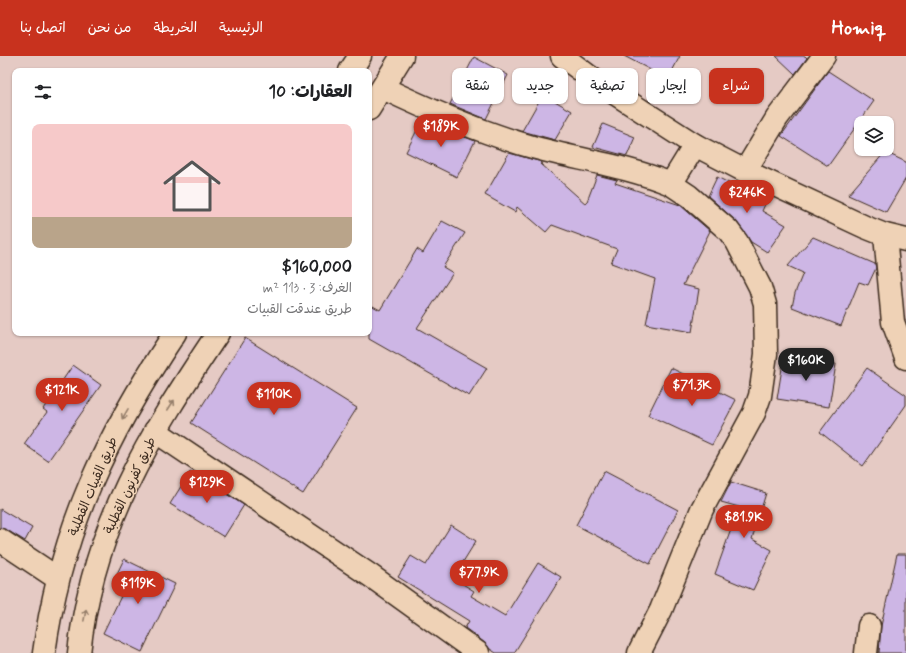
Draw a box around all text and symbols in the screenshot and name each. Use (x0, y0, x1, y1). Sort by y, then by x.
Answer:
text: Homiq (832, 16, 886, 41)
text: اتصل بنا (20, 19, 66, 37)
text: من نحن (88, 19, 131, 37)
text: الخريطة (153, 19, 197, 37)
text: الرئيسية (219, 19, 263, 37)
chip: شقة (452, 68, 504, 104)
chip: جديد (512, 68, 568, 104)
chip: تصفية (576, 68, 638, 104)
chip: إيجار (646, 68, 701, 104)
chip: شراء (709, 68, 764, 104)
icon: filters (32, 81, 54, 103)
text: العقارات: 10 (269, 81, 352, 103)
pin: $189K (413, 114, 469, 148)
map controls (854, 116, 894, 156)
button: layers (854, 116, 894, 156)
text: $189K (423, 118, 459, 135)
icon: home (156, 150, 228, 222)
pin: $246K (719, 180, 775, 214)
text: $246K (728, 184, 766, 201)
text: $160,000 (282, 256, 352, 278)
text: الغرف: 3 · 113 m² (263, 280, 352, 297)
text: طريق عندقت القبيات (247, 301, 352, 318)
pin: $160K (778, 348, 834, 382)
text: $160K (787, 352, 825, 369)
pin: $71.3K (659, 373, 725, 407)
text: $71.3K (673, 377, 711, 394)
pin: $121K (34, 378, 90, 412)
text: $121K (45, 382, 79, 399)
pin: $110K (246, 382, 302, 416)
text: $110K (256, 386, 292, 403)
one-way arrow (168, 399, 176, 411)
one-way arrow (120, 407, 128, 419)
street label: طريق القبيات القطلبة (65, 435, 122, 539)
street label: طريق كفرنون القطلبة (100, 435, 160, 537)
pin: $129K (179, 470, 235, 504)
text: $129K (189, 474, 225, 491)
pin: $81.9K (711, 505, 777, 539)
text: $81.9K (725, 509, 763, 526)
pin: $77.9K (446, 560, 512, 594)
text: $77.9K (459, 564, 499, 581)
pin: $119K (110, 571, 166, 605)
text: $119K (120, 575, 156, 592)
one-way arrow (81, 608, 89, 621)

